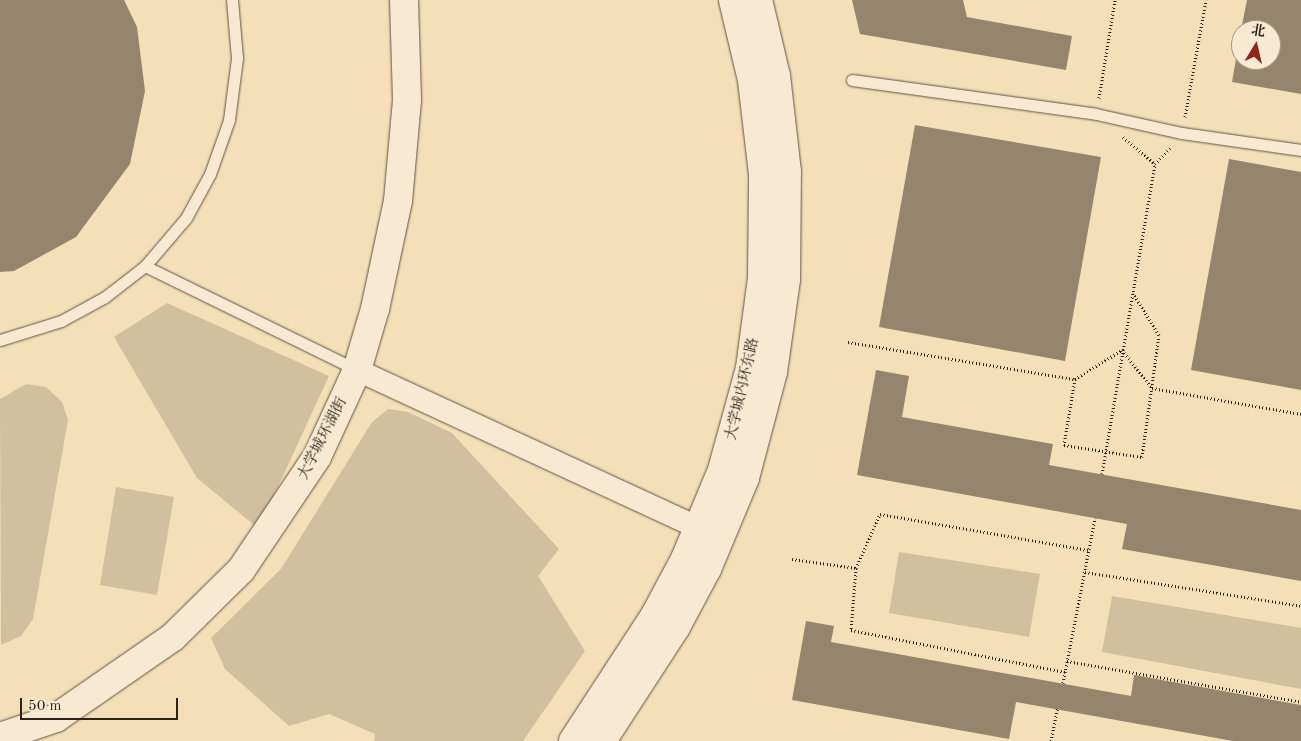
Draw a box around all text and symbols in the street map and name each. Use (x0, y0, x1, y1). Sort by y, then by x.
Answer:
north arrow (1231, 20, 1281, 70)
text: 北 (1250, 23, 1266, 39)
street label: 大学城内环东路 (722, 336, 764, 442)
street label: 大学城环湖街 (295, 395, 351, 483)
scale bar (22, 688, 180, 720)
text: 50 m (28, 699, 62, 714)

